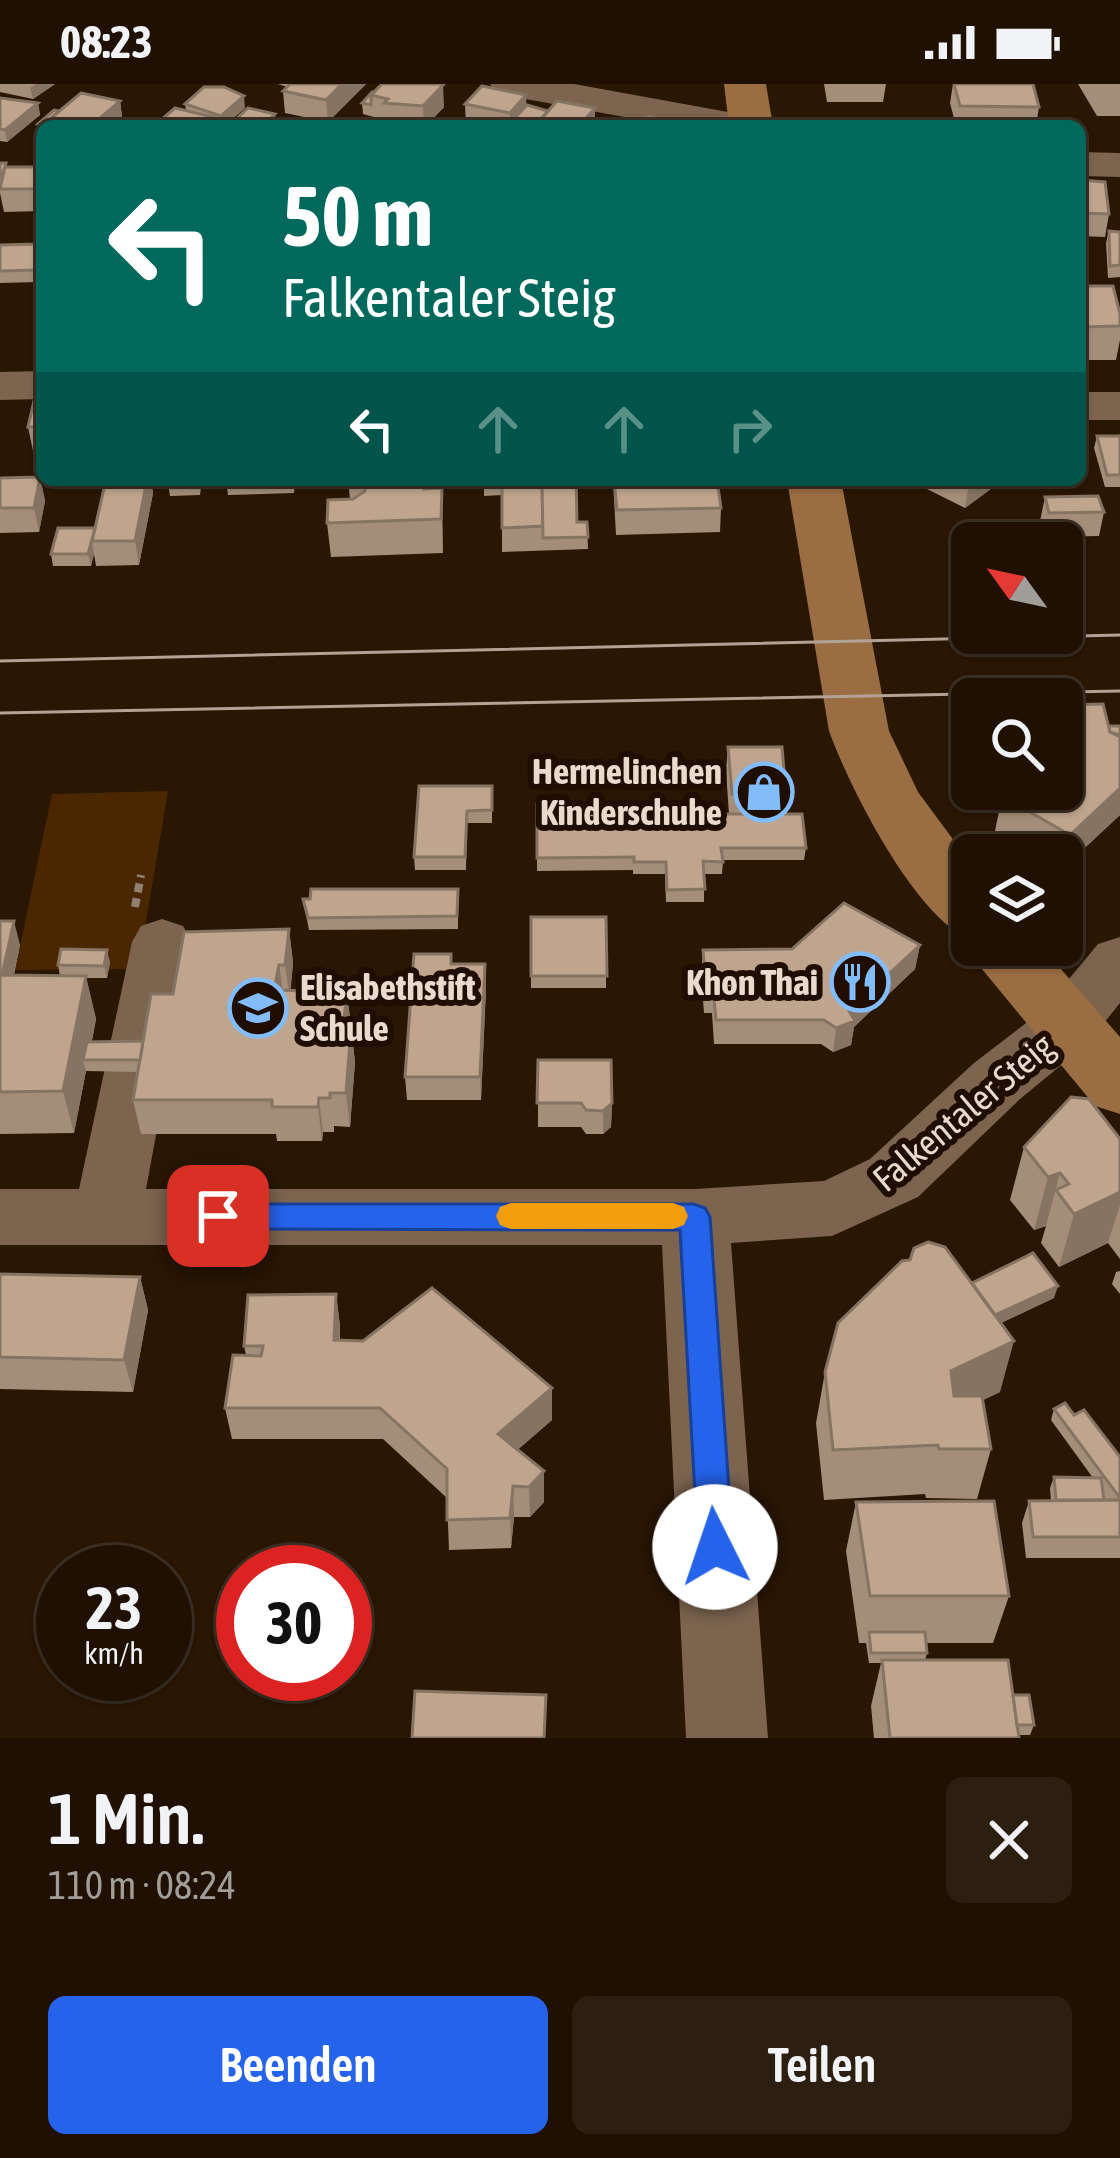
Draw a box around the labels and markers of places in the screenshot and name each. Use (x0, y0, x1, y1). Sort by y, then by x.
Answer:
place label: Hermelinchen Kinderschuhe (532, 750, 722, 833)
shop icon: Hermelinchen Kinderschuhe (733, 761, 795, 823)
restaurant icon: Khon Thai (829, 951, 891, 1013)
place label: Khon Thai (686, 961, 818, 1003)
place label: Elisabethstift Schule (300, 966, 476, 1049)
school or university icon: Elisabethstift Schule (227, 977, 289, 1039)
pin (167, 1165, 269, 1267)

